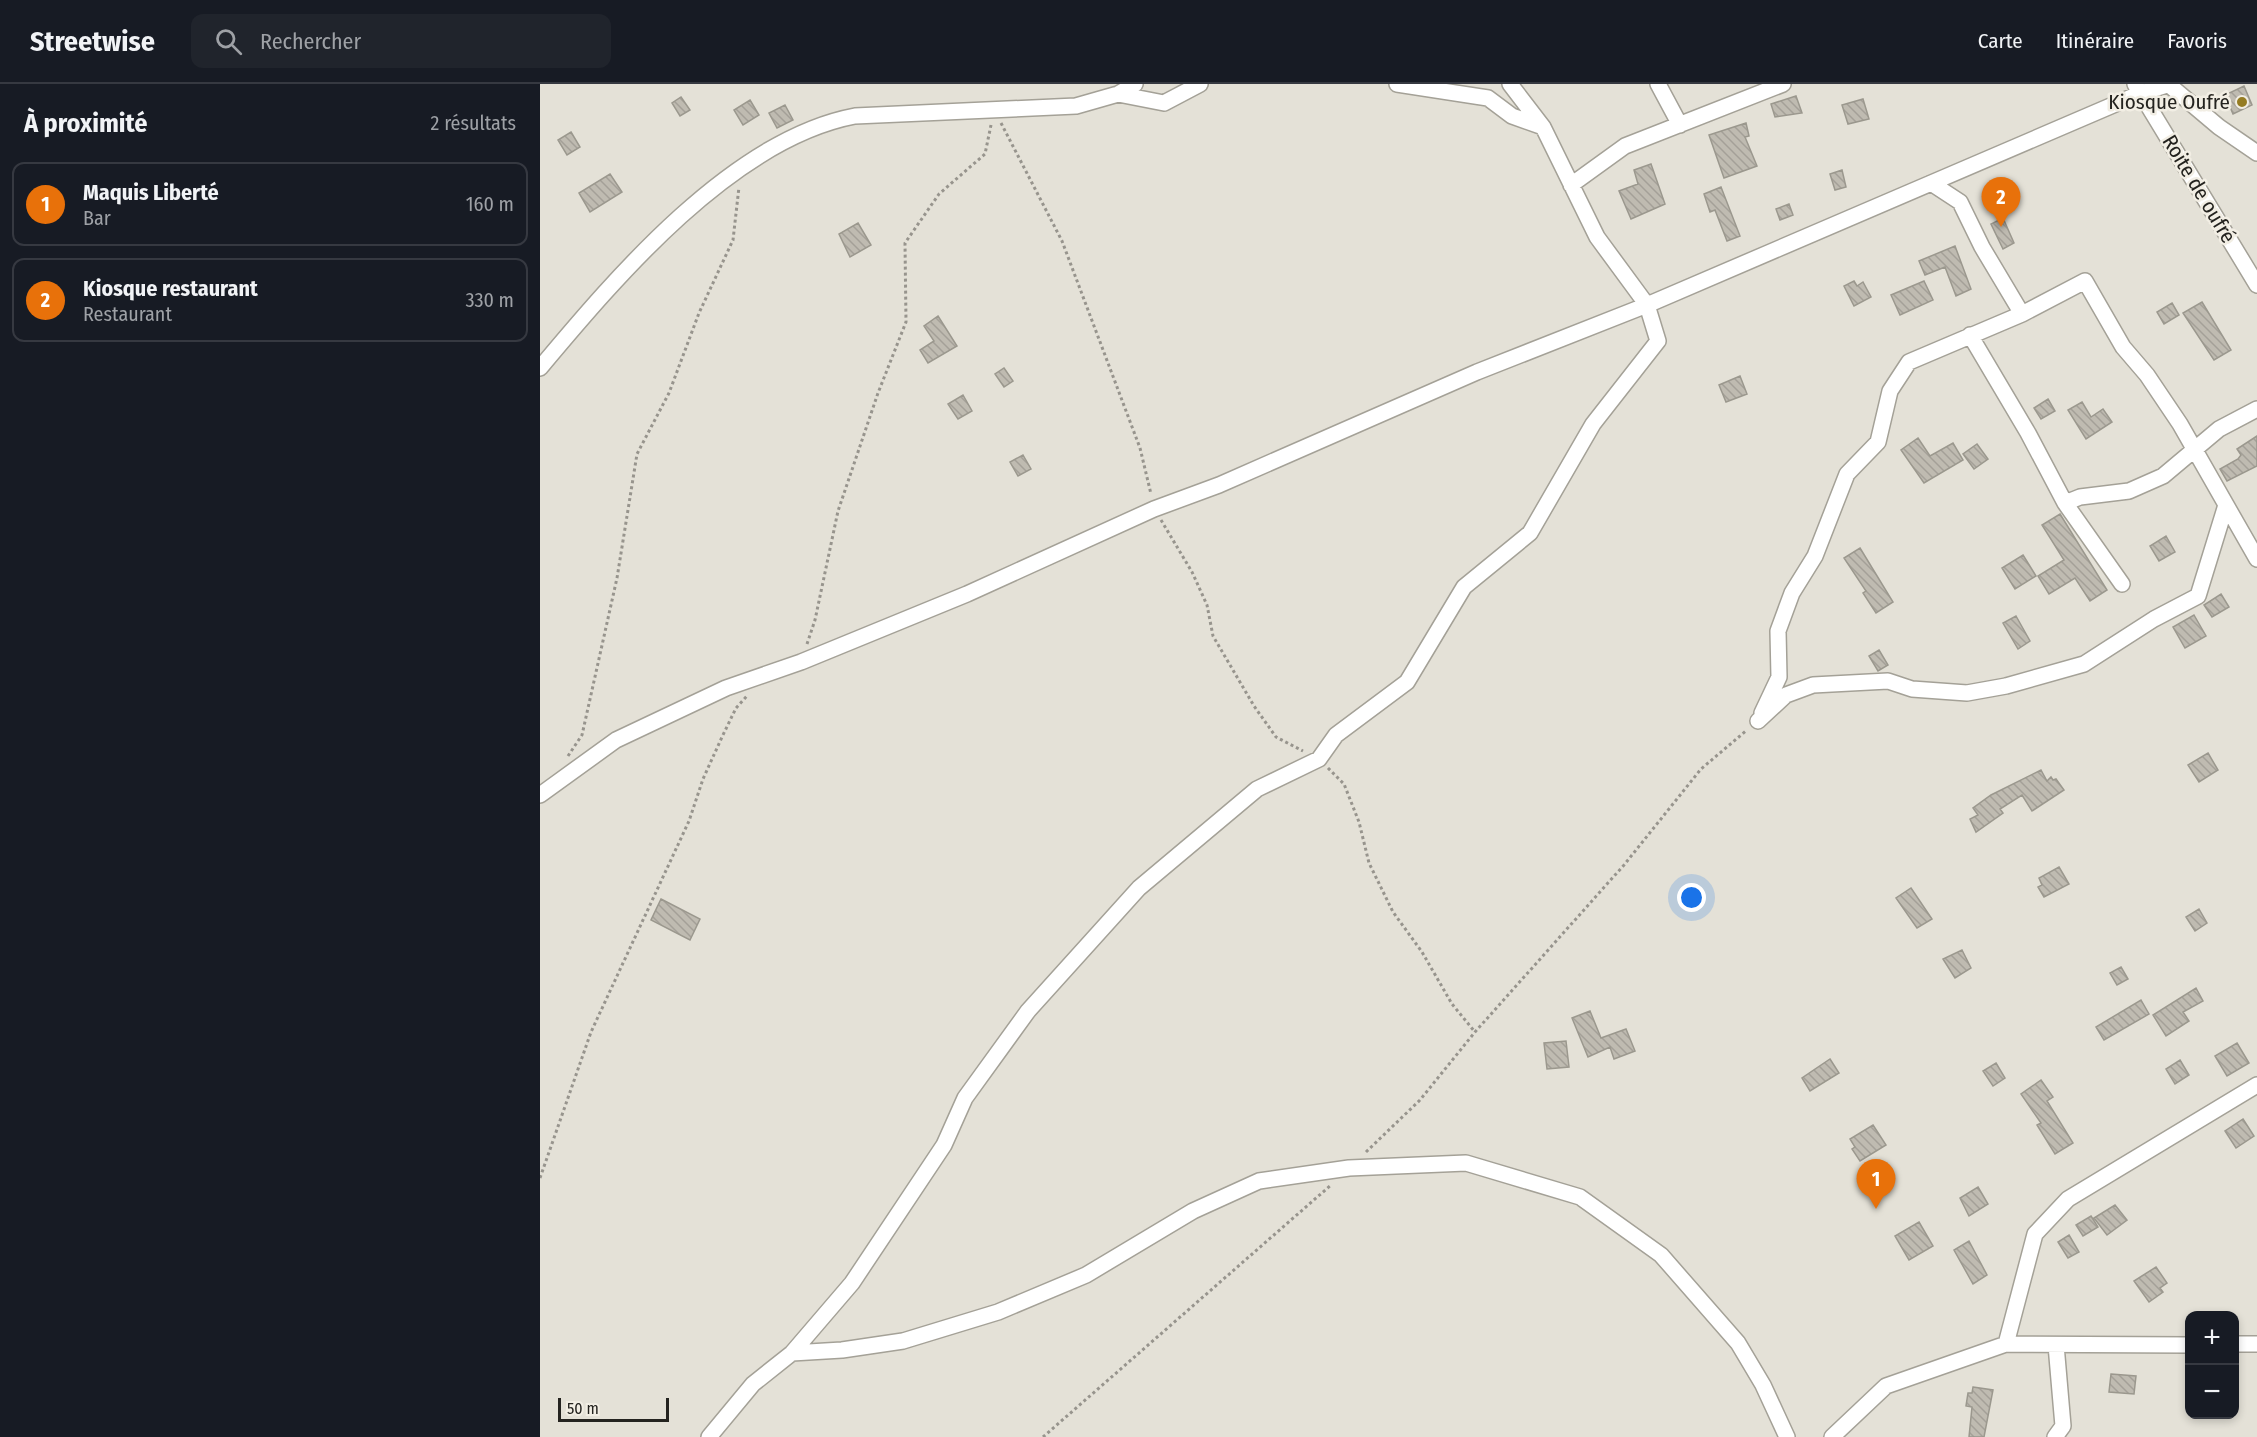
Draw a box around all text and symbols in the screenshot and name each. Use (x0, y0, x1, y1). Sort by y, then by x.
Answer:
search box (191, 14, 611, 68)
text: Streetwise (30, 25, 155, 58)
icon: search (212, 25, 245, 58)
text: Rechercher (260, 28, 361, 55)
text: Carte (1978, 28, 2023, 54)
text: Itinéraire (2056, 28, 2134, 54)
text: Favoris (2167, 28, 2227, 54)
place label: Kiosque Oufré (2108, 89, 2230, 115)
marker: Kiosque Oufré (2235, 95, 2249, 109)
text: À proximité (24, 108, 147, 139)
text: 2 résultats (431, 111, 516, 135)
street label: Roite de oufré (2157, 130, 2241, 248)
pin: 2 (1982, 178, 2020, 227)
text: Maquis Liberté (83, 179, 219, 206)
text: 1 (41, 192, 50, 216)
text: 160 m (466, 192, 514, 216)
text: Bar (83, 206, 111, 230)
text: Kiosque restaurant (83, 275, 258, 302)
text: 2 (41, 288, 50, 312)
text: 330 m (465, 288, 514, 312)
text: Restaurant (83, 302, 172, 326)
your location (1677, 883, 1706, 912)
pin: 1 (1856, 1160, 1896, 1209)
map controls (2185, 1311, 2239, 1419)
button: + (2185, 1311, 2239, 1365)
button: − (2185, 1365, 2239, 1419)
scale bar (558, 1395, 669, 1422)
text: 50 m (567, 1399, 599, 1418)

